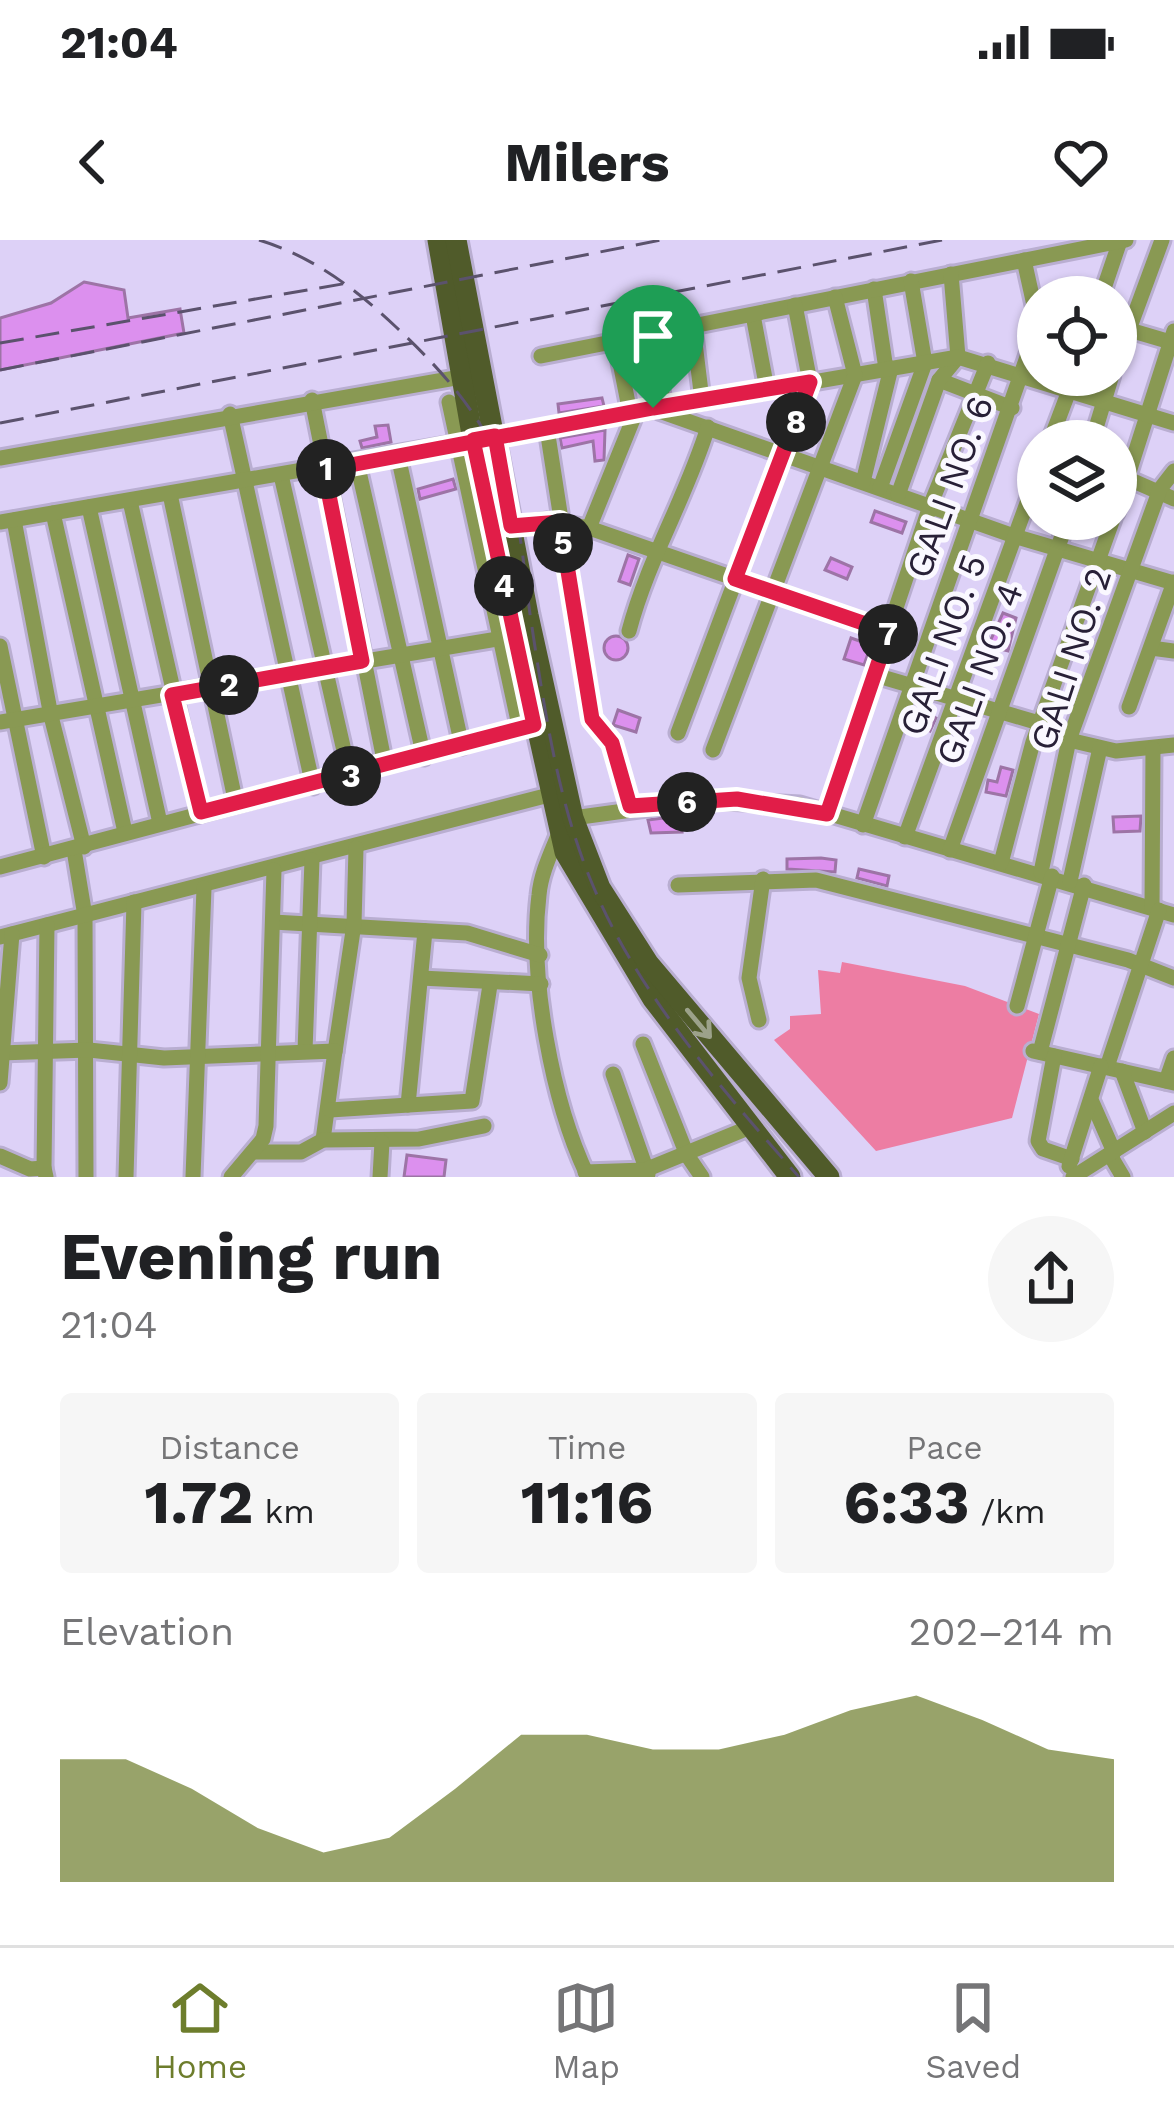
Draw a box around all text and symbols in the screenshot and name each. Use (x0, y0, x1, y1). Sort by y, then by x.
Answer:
text: 21:04 (60, 16, 178, 69)
icon: back (60, 129, 126, 195)
icon: heart (1048, 129, 1114, 195)
text: Milers (504, 131, 670, 194)
map controls (1017, 276, 1137, 540)
button: locate (1017, 276, 1137, 396)
pin (602, 285, 704, 408)
icon: arrive (620, 303, 686, 369)
street label: GALI NO. 6 (898, 390, 1002, 584)
pin: 8 (766, 392, 826, 452)
text: 8 (786, 402, 806, 441)
button: layers (1017, 420, 1137, 540)
pin: 1 (296, 439, 356, 499)
text: 1 (319, 449, 333, 488)
pin: 5 (533, 513, 593, 573)
text: 5 (553, 523, 573, 562)
street label: GALI NO. 5 (891, 549, 995, 741)
pin: 4 (474, 556, 534, 616)
street label: GALI NO. 2 (1022, 562, 1120, 756)
text: 4 (493, 566, 515, 605)
street label: GALI NO. 4 (928, 577, 1032, 771)
pin: 7 (858, 604, 918, 664)
text: 7 (878, 614, 898, 653)
pin: 2 (199, 655, 259, 715)
text: 2 (219, 665, 239, 704)
pin: 3 (321, 746, 381, 806)
text: 3 (341, 756, 361, 795)
pin: 6 (657, 772, 717, 832)
text: 6 (677, 782, 697, 821)
one-way arrow (685, 1008, 713, 1039)
button: share (988, 1216, 1114, 1342)
text: Evening run (60, 1218, 442, 1295)
text: 21:04 (60, 1302, 158, 1347)
text: Distance (160, 1428, 300, 1467)
text: Time (548, 1428, 626, 1467)
text: Pace (906, 1428, 983, 1467)
text: 1.72 (145, 1467, 253, 1538)
text: 11:16 (521, 1467, 653, 1538)
text: 6:33 (843, 1467, 970, 1538)
text: km (253, 1492, 315, 1531)
text: /km (970, 1492, 1045, 1531)
text: Elevation (60, 1609, 234, 1654)
text: 202–214 m (908, 1609, 1114, 1654)
tab: Home (153, 1975, 247, 2086)
tab: Map (553, 1975, 620, 2086)
tab: Saved (925, 1975, 1021, 2086)

